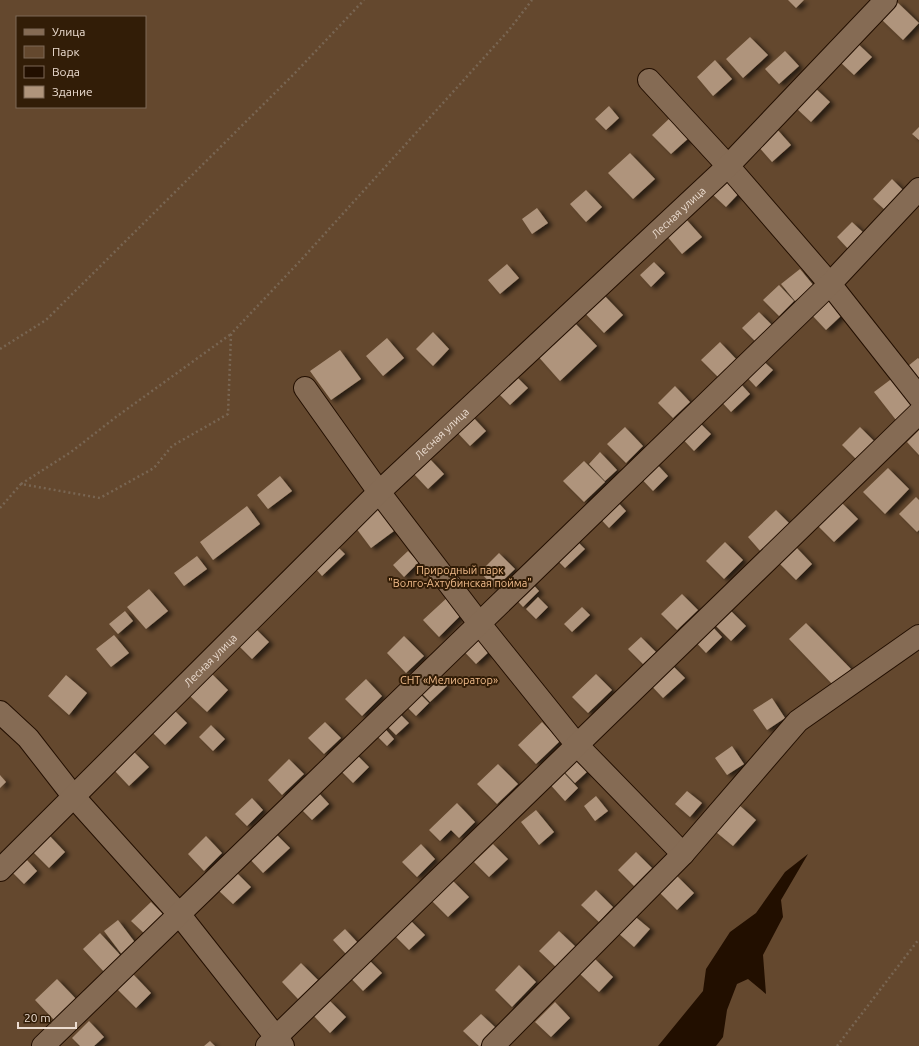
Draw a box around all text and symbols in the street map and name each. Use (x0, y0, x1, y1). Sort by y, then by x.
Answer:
legend (16, 16, 146, 108)
text: Улица (52, 25, 85, 38)
text: Парк (52, 45, 80, 58)
text: Вода (52, 65, 80, 78)
text: Здание (52, 85, 93, 98)
street label: Лесная улица (649, 184, 708, 240)
street label: Лесная улица (412, 405, 471, 462)
park label: Природный парк "Волго-Ахтубинская пойма" (388, 564, 532, 589)
street label: Лесная улица (181, 631, 239, 689)
park label: СНТ «Мелиоратор» (400, 674, 498, 686)
scale bar (18, 1004, 76, 1030)
text: 20 m (24, 1011, 51, 1024)

